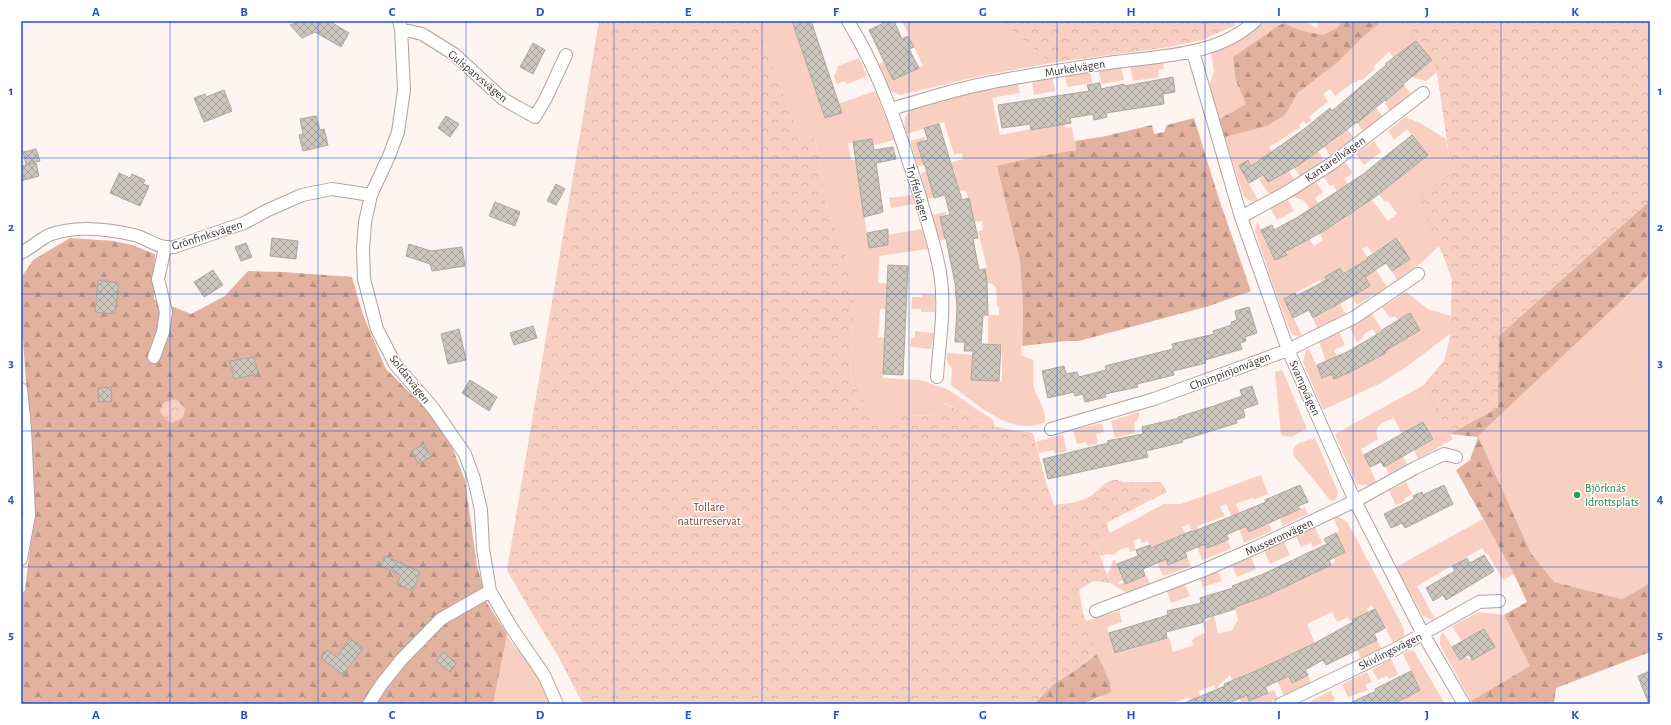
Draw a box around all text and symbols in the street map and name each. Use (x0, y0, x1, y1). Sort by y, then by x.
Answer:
text: A (92, 6, 100, 19)
text: B (240, 6, 248, 19)
text: C (389, 6, 396, 19)
text: D (536, 6, 545, 19)
text: E (685, 6, 692, 19)
text: F (833, 6, 840, 19)
text: G (979, 6, 987, 19)
text: H (1126, 6, 1136, 19)
text: I (1277, 6, 1281, 19)
text: J (1425, 6, 1429, 19)
text: K (1571, 6, 1579, 19)
street label: Gulsparvsvägen (446, 48, 510, 104)
street label: Murkelvägen (1044, 57, 1106, 79)
text: 1 (9, 85, 13, 98)
text: 1 (1658, 85, 1662, 98)
street label: Kantarellvägen (1303, 134, 1367, 184)
street label: Tryffelvägen (903, 164, 932, 223)
street label: Grönfinksvägen (170, 218, 244, 252)
text: 2 (8, 221, 14, 234)
text: 2 (1657, 221, 1663, 234)
street label: Champinjonvägen (1188, 350, 1272, 393)
street label: Soldatvägen (387, 353, 433, 405)
text: 3 (8, 357, 14, 370)
text: 3 (1657, 357, 1663, 370)
street label: Svampvägen (1287, 358, 1323, 418)
place label: Björknäs Idrottsplats (1585, 482, 1639, 508)
marker: Björknäs Idrottsplats (1572, 490, 1582, 500)
text: 4 (8, 493, 15, 506)
text: 4 (1657, 493, 1664, 506)
park label: Tollare naturreservat (677, 501, 741, 527)
street label: Musseronvägen (1243, 516, 1315, 558)
text: 5 (8, 629, 14, 642)
text: 5 (1657, 629, 1663, 642)
street label: Skivlingsvägen (1356, 630, 1424, 672)
text: A (92, 709, 100, 722)
text: B (240, 709, 248, 722)
text: C (389, 709, 396, 722)
text: D (536, 709, 545, 722)
text: E (685, 709, 692, 722)
text: F (833, 709, 840, 722)
text: G (979, 709, 987, 722)
text: H (1126, 709, 1136, 722)
text: I (1277, 709, 1281, 722)
text: J (1425, 709, 1429, 722)
text: K (1571, 709, 1579, 722)

